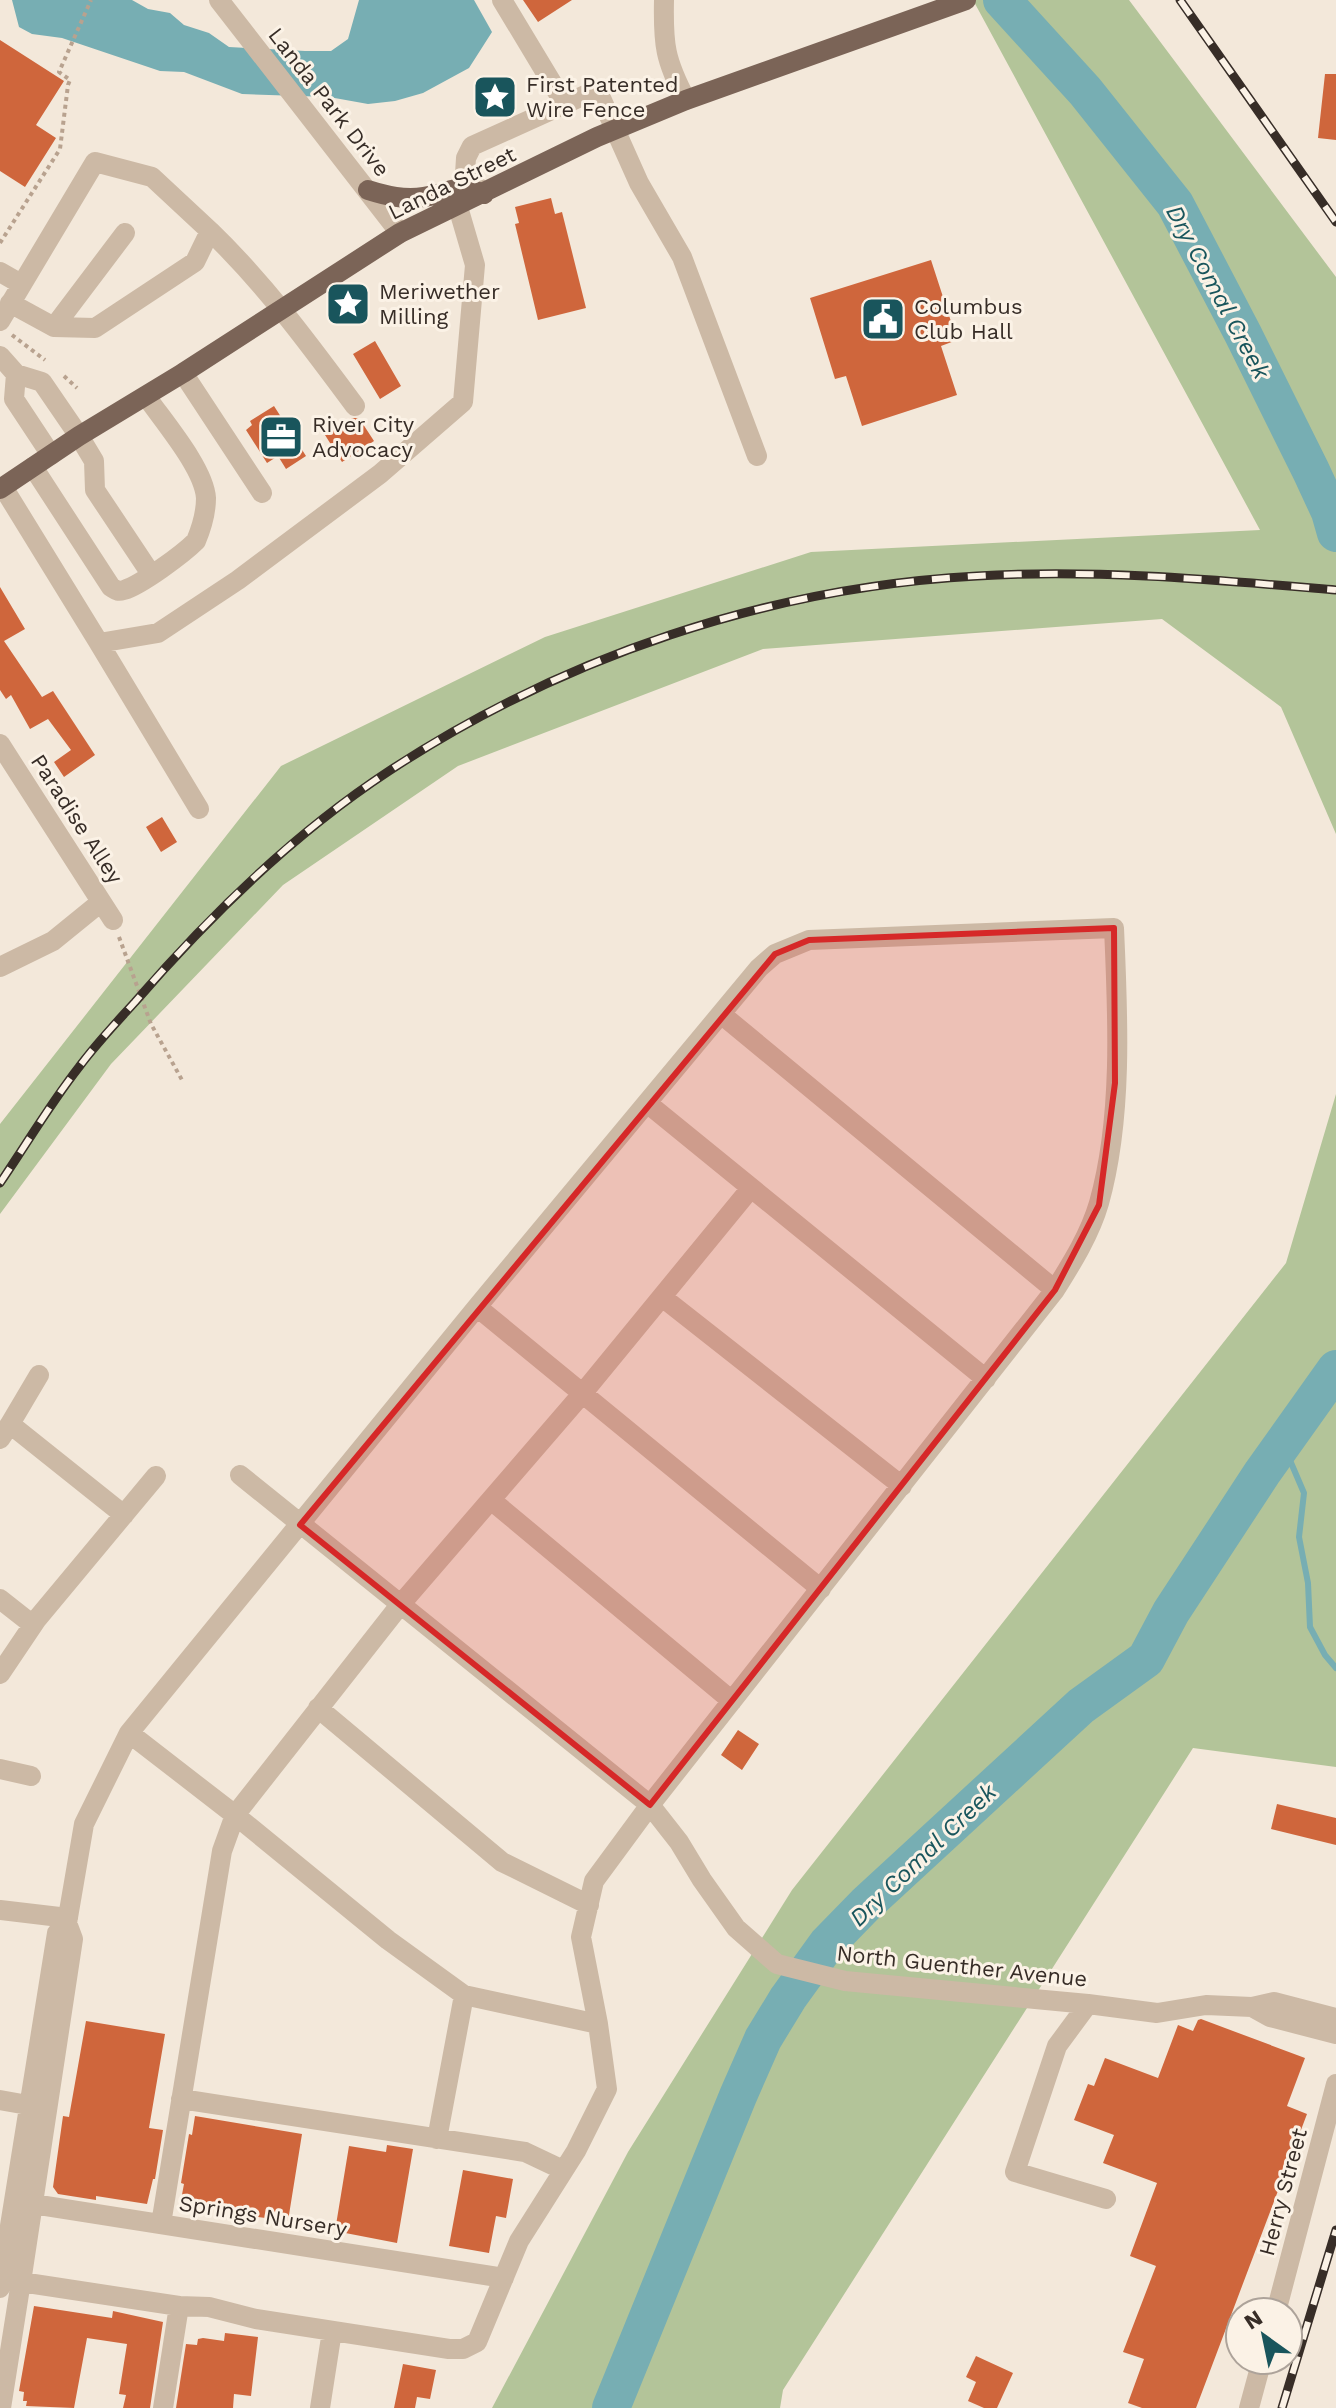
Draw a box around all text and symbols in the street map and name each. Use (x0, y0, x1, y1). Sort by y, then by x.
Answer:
street label: Landa Park Drive (263, 23, 395, 181)
place label: First Patented Wire Fence (526, 72, 679, 122)
place icon: First Patented Wire Fence (471, 73, 519, 121)
street label: Landa Street (384, 141, 520, 225)
water label: Dry Comal Creek (1160, 200, 1276, 385)
place label: Meriwether Milling (379, 279, 500, 329)
place icon: Meriwether Milling (324, 280, 372, 328)
place label: Columbus Club Hall (914, 294, 1023, 344)
public building icon: Columbus Club Hall (859, 295, 907, 343)
place label: River City Advocacy (312, 412, 415, 462)
office icon: River City Advocacy (257, 413, 305, 461)
street label: Paradise Alley (26, 750, 128, 889)
water label: Dry Comal Creek (844, 1777, 1003, 1932)
street label: North Guenther Avenue (835, 1940, 1089, 1992)
street label: Herry Street (1254, 2125, 1312, 2259)
street label: Springs Nursery (177, 2190, 349, 2242)
north arrow (1224, 2296, 1304, 2376)
text: N (1240, 2305, 1267, 2335)

